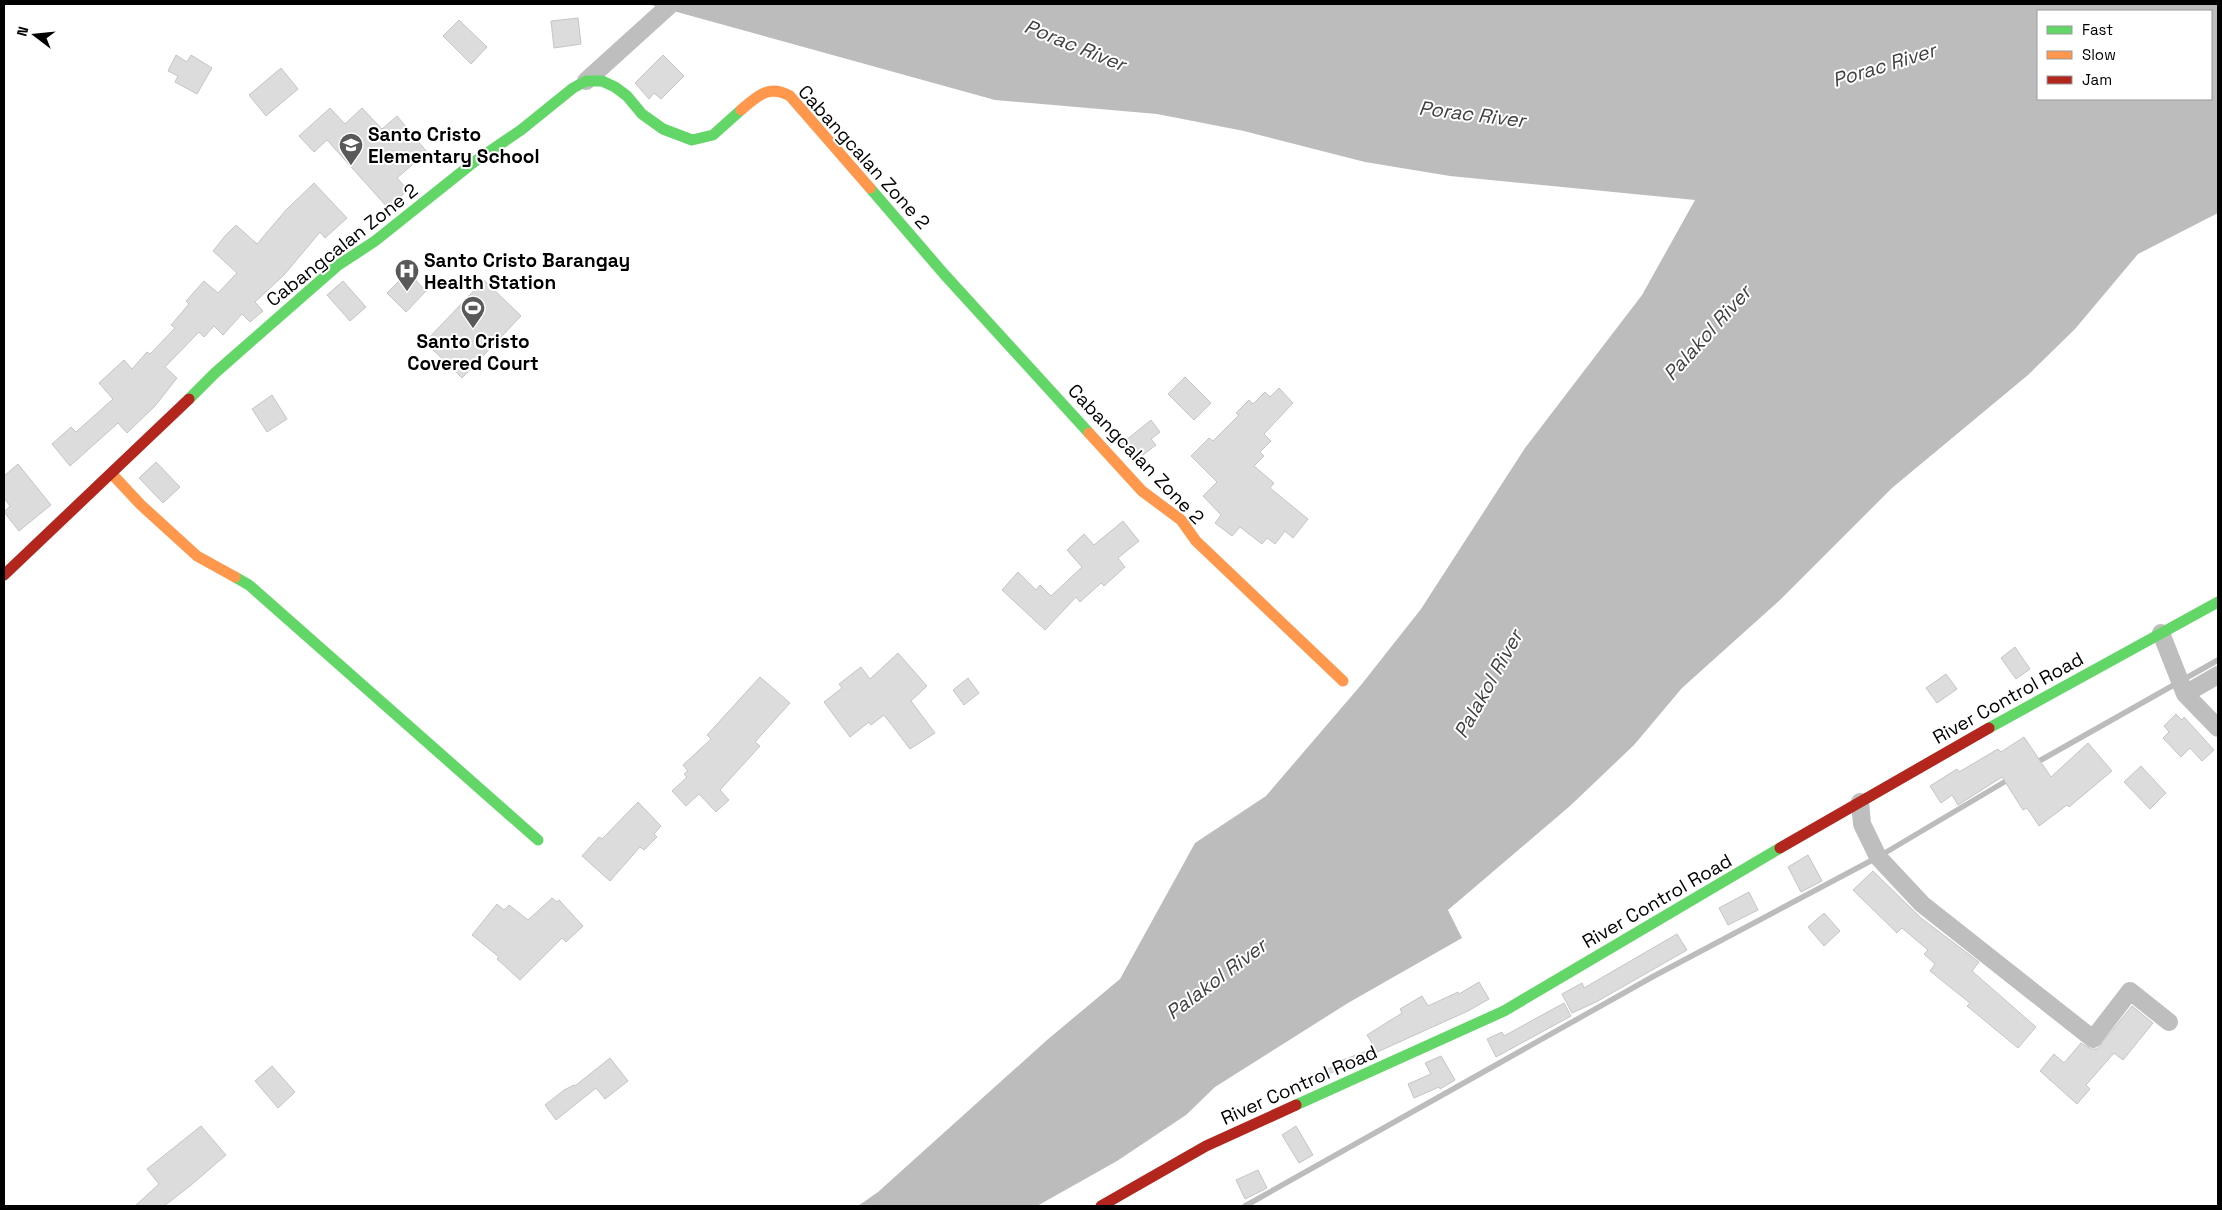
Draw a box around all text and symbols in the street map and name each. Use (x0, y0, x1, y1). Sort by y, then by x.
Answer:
north arrow (10, 10, 60, 60)
legend (2037, 10, 2212, 100)
water label: Porac River (1021, 13, 1132, 78)
text: Fast (2082, 20, 2113, 39)
text: N (13, 24, 32, 38)
water label: Porac River (1829, 36, 1941, 93)
text: Slow (2082, 45, 2116, 64)
text: Jam (2082, 70, 2112, 89)
street label: Cabangcalan Zone 2 (792, 79, 936, 235)
water label: Porac River (1417, 95, 1529, 134)
place label: Santo Cristo Elementary School (368, 122, 540, 169)
school or university icon: Santo Cristo Elementary School (338, 132, 364, 166)
street label: Cabangcalan Zone 2 (261, 178, 423, 312)
place label: Santo Cristo Barangay Health Station (424, 248, 630, 295)
hospital icon: Santo Cristo Barangay Health Station (394, 258, 420, 292)
water label: Palakol River (1657, 278, 1758, 386)
sports icon: Santo Cristo Covered Court (460, 295, 486, 329)
place label: Santo Cristo Covered Court (407, 329, 539, 376)
street label: Cabangcalan Zone 2 (1062, 378, 1210, 530)
water label: Palakol River (1448, 623, 1530, 743)
street label: River Control Road (1928, 646, 2088, 750)
street label: River Control Road (1578, 848, 1736, 954)
water label: Palakol River (1160, 931, 1274, 1025)
street label: River Control Road (1217, 1039, 1381, 1131)

